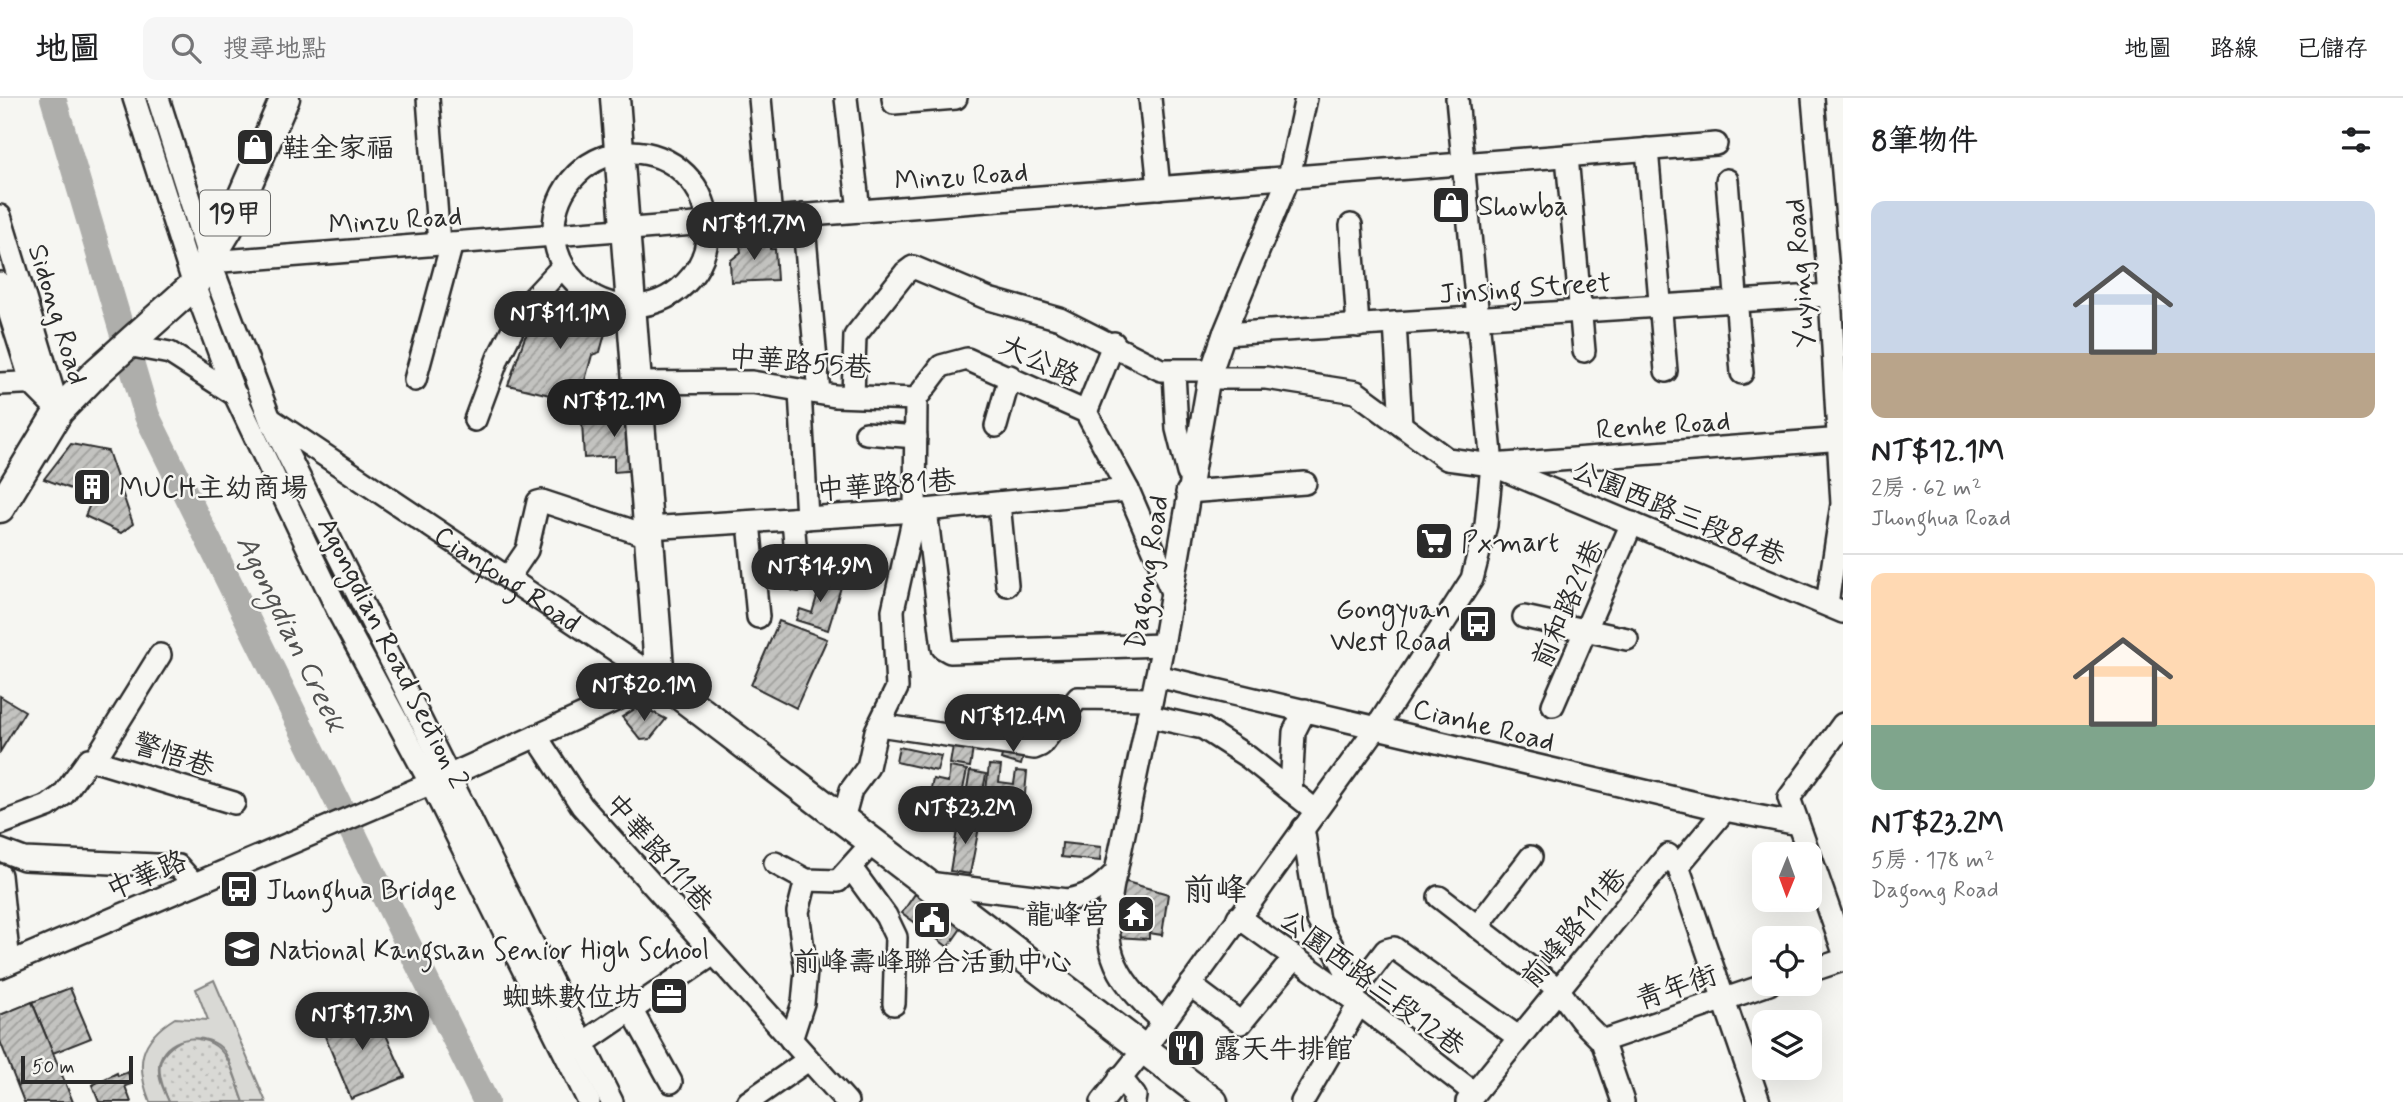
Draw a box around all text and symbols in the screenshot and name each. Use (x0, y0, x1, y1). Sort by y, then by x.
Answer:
search box (143, 17, 633, 80)
text: 地圖 (35, 28, 101, 72)
icon: search (167, 29, 205, 67)
text: 搜尋地點 (223, 33, 327, 67)
text: 地圖 (2124, 34, 2172, 65)
text: 路線 (2210, 34, 2258, 65)
text: 已儲存 (2296, 34, 2368, 65)
icon: filters (2337, 121, 2375, 159)
text: 8筆物件 (1871, 122, 1978, 161)
shop icon: 鞋全家福 (234, 126, 276, 168)
place label: 鞋全家福 (282, 131, 394, 168)
street label: Minzu Road (893, 154, 1029, 201)
shop icon: Showba (1430, 184, 1472, 226)
place label: Showba (1478, 189, 1568, 226)
road number: 19甲 (200, 190, 270, 236)
street label: Yuying Road (1778, 197, 1825, 349)
street label: Minzu Road (327, 198, 463, 245)
pin: NT$11.7M (682, 202, 826, 262)
text: NT$11.7M (702, 210, 806, 240)
street label: Sidong Road (18, 240, 95, 389)
icon: home (2060, 247, 2186, 373)
street label: Jinsing Street (1438, 265, 1613, 317)
pin: NT$11.1M (488, 292, 632, 351)
text: NT$11.1M (510, 299, 610, 329)
street label: 大公路 (993, 328, 1085, 397)
street label: 中華路55巷 (727, 339, 874, 388)
pin: NT$12.1M (542, 380, 686, 439)
text: NT$12.1M (563, 387, 665, 417)
street label: Renhe Road (1595, 403, 1731, 450)
text: NT$12.1M (1871, 432, 2004, 471)
street label: 公園西路三段84巷 (1565, 453, 1791, 576)
street label: 中華路81巷 (815, 463, 958, 510)
building icon: MUCH主幼商場 (71, 466, 113, 508)
place label: MUCH主幼商場 (119, 471, 308, 508)
text: 2房 · 62 m² (1871, 474, 1982, 504)
street label: Dagong Road (1118, 493, 1182, 653)
text: Jhonghua Road (1871, 504, 2011, 534)
street label: Agongdian Road Section 2 (305, 511, 476, 796)
street label: Cianfong Road (426, 518, 587, 643)
supermarket icon: Pxmart (1413, 520, 1455, 562)
place label: Pxmart (1461, 525, 1559, 562)
water label: Agongdian Creek (223, 529, 356, 741)
street label: 前和路21巷 (1524, 533, 1615, 674)
pin: NT$14.9M (748, 545, 892, 604)
text: NT$14.9M (768, 552, 873, 582)
place label: Gongyuan West Road (1330, 592, 1451, 661)
bus stop icon: Gongyuan West Road (1457, 603, 1499, 645)
icon: home (2060, 619, 2186, 745)
pin: NT$20.1M (572, 664, 716, 723)
text: NT$20.1M (592, 671, 696, 701)
street label: Cianhe Road (1409, 691, 1558, 762)
pin: NT$12.4M (941, 694, 1085, 754)
text: NT$12.4M (960, 702, 1066, 732)
street label: 警悟巷 (128, 726, 220, 787)
street label: 中華路111巷 (596, 786, 721, 922)
pin: NT$23.2M (893, 786, 1037, 846)
text: NT$23.2M (914, 794, 1016, 824)
text: NT$23.2M (1871, 804, 2004, 843)
north arrow (1752, 842, 1822, 912)
map controls (1752, 842, 1822, 1080)
street label: 中華路 (101, 843, 193, 910)
text: 5房 · 178 m² (1871, 846, 1994, 876)
street label: 前峰路111巷 (1513, 859, 1637, 997)
bus stop icon: Jhonghua Bridge (218, 868, 260, 910)
district label: 前峰 (1183, 870, 1247, 912)
place label: Jhonghua Bridge (266, 873, 457, 913)
text: Dagong Road (1871, 876, 1999, 906)
temple icon: 龍峰宮 (1115, 893, 1157, 935)
place label: 龍峰宮 (1025, 898, 1109, 935)
public building icon: 前峰壽峰聯合活動中心 (911, 899, 953, 941)
street label: 公園西路三段12巷 (1271, 902, 1473, 1067)
button: locate (1752, 926, 1822, 996)
school or university icon: National Kangshan Senior High School (221, 928, 263, 970)
place label: National Kangshan Senior High School (269, 933, 709, 973)
place label: 前峰壽峰聯合活動中心 (792, 945, 1072, 982)
street label: 青年街 (1631, 957, 1723, 1020)
office icon: 蜘蛛數位坊 (648, 975, 690, 1017)
place label: 蜘蛛數位坊 (502, 980, 642, 1017)
pin: NT$17.3M (290, 992, 434, 1052)
text: NT$17.3M (311, 1000, 413, 1030)
button: layers (1752, 1010, 1822, 1080)
restaurant icon: 露天牛排館 (1165, 1027, 1207, 1069)
place label: 露天牛排館 (1213, 1032, 1353, 1069)
scale bar (21, 1053, 133, 1085)
text: 50 m (32, 1055, 75, 1080)

